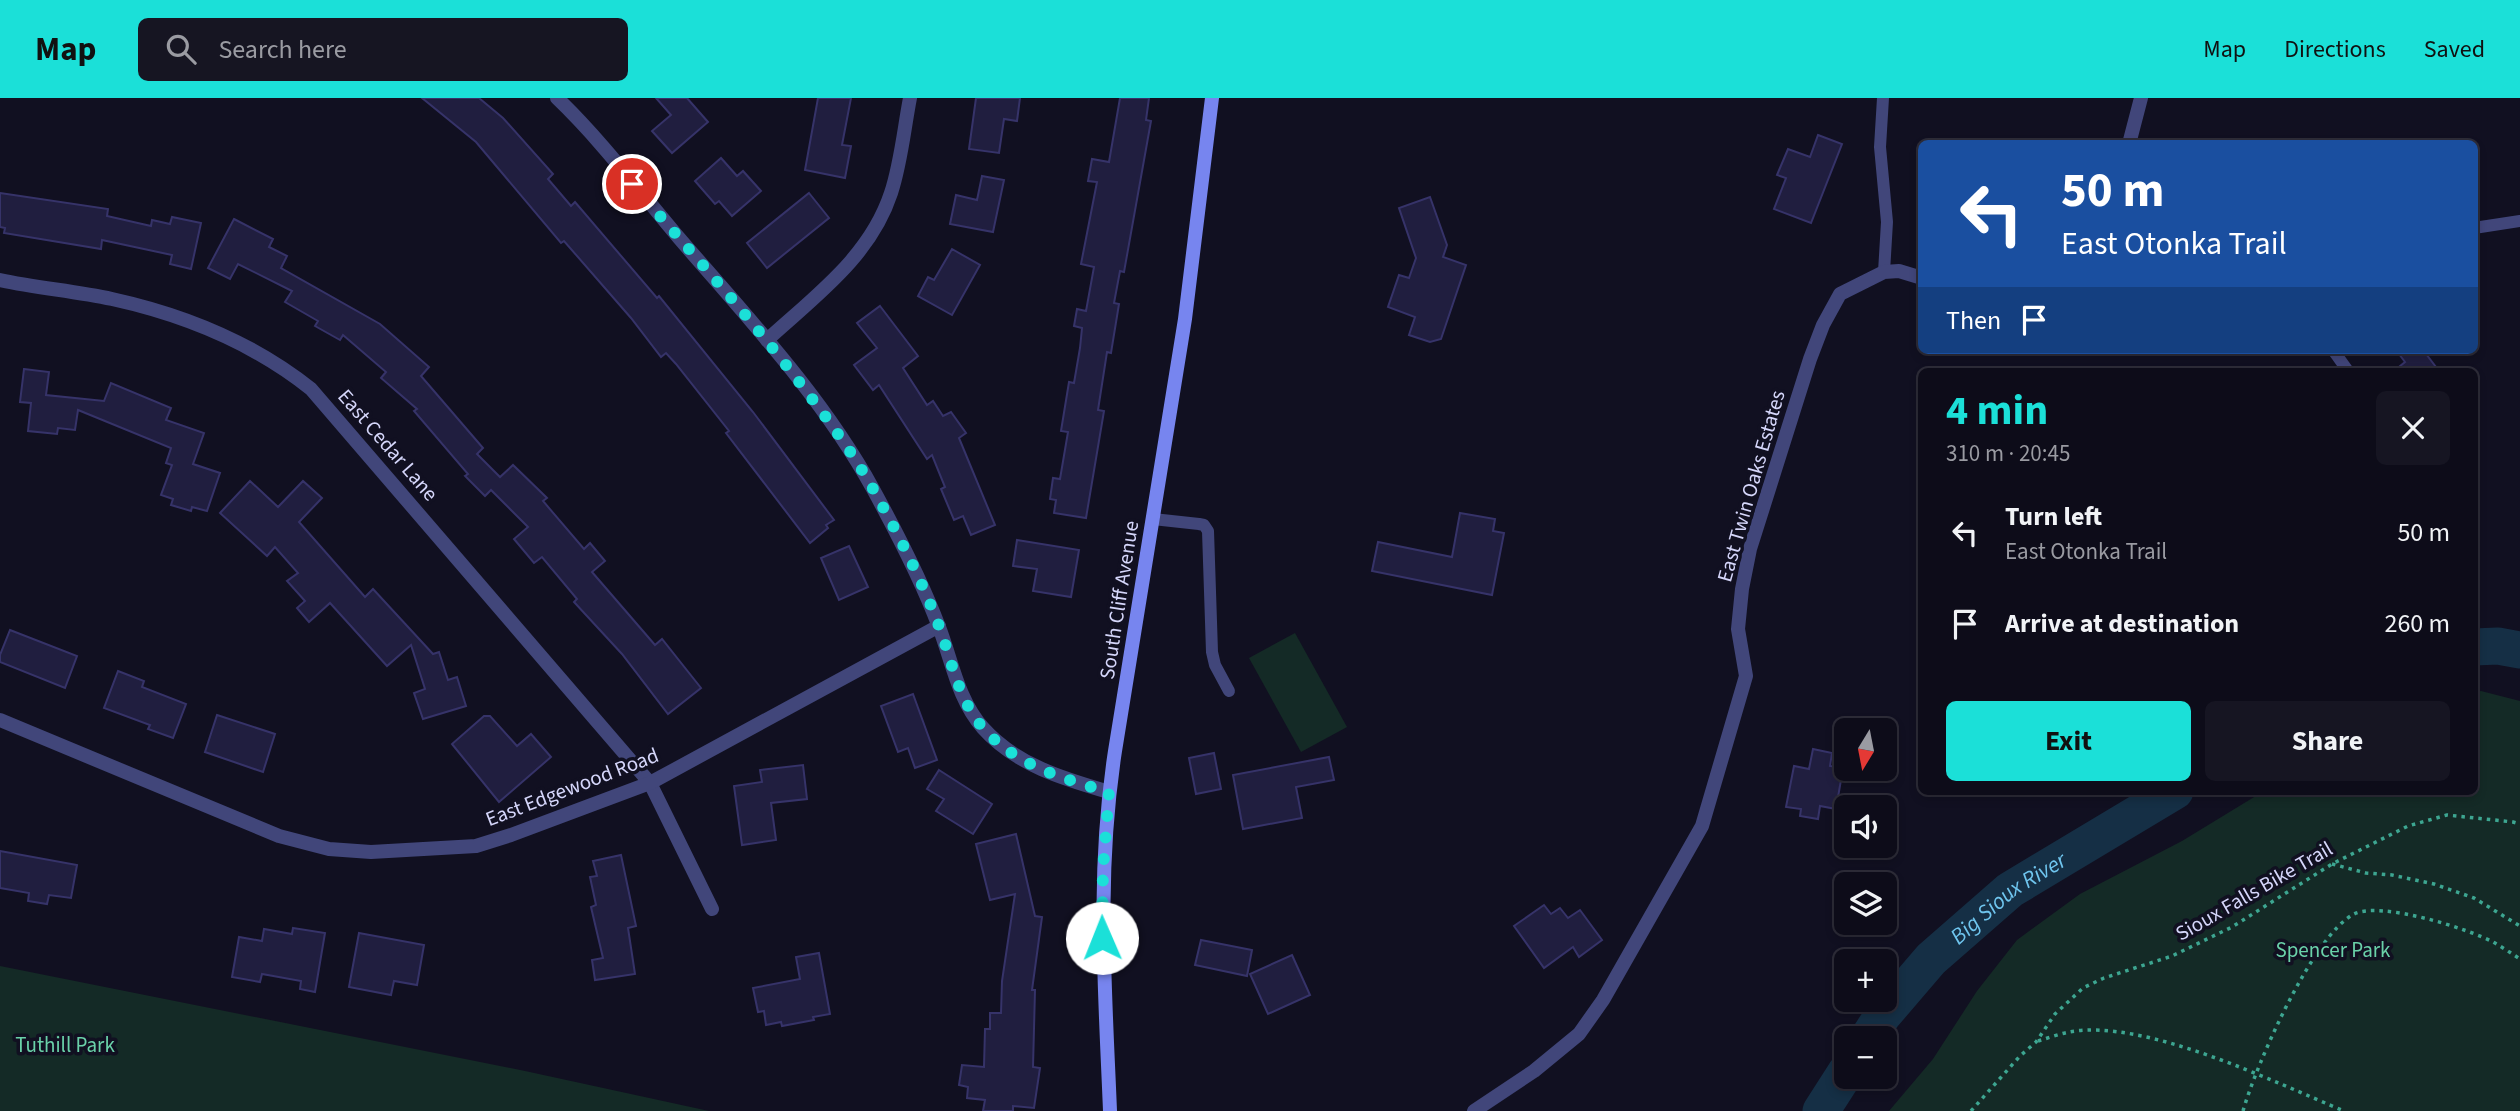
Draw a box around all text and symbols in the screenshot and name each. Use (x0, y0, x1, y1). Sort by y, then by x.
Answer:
search box (138, 18, 628, 81)
text: Map (35, 26, 96, 73)
icon: search (162, 30, 200, 68)
text: Search here (218, 31, 347, 68)
text: Map (2203, 32, 2246, 67)
text: Directions (2284, 32, 2386, 67)
text: Saved (2424, 32, 2485, 67)
pin (602, 154, 662, 214)
text: 50 m (2061, 156, 2165, 226)
icon: arrive (613, 165, 651, 203)
icon: left (1946, 168, 2037, 259)
text: East Otonka Trail (2061, 221, 2287, 267)
icon: arrive (2015, 301, 2053, 339)
text: Then (1946, 302, 2001, 339)
text: 4 min (1946, 381, 2048, 441)
street label: East Cedar Lane (331, 382, 445, 508)
street label: East Twin Oaks Estates (1709, 386, 1793, 585)
button: close (2376, 391, 2450, 465)
text: 310 m · 20:45 (1946, 437, 2070, 470)
text: Turn left (2005, 498, 2102, 535)
icon: left (1946, 514, 1984, 552)
text: 50 m (2397, 514, 2450, 551)
street label: South Cliff Avenue (1092, 518, 1146, 682)
text: East Otonka Trail (2005, 535, 2167, 568)
icon: arrive (1946, 605, 1984, 643)
text: Arrive at destination (2005, 605, 2239, 642)
text: 260 m (2384, 605, 2450, 642)
button: Exit (1946, 701, 2191, 781)
button: Share (2205, 701, 2450, 781)
north arrow (1834, 718, 1897, 780)
map controls (1834, 718, 1897, 1089)
street label: East Edgewood Road (481, 740, 663, 834)
button: sound (1834, 795, 1897, 858)
street label: Sioux Falls Bike Trail (2170, 834, 2338, 948)
water label: Big Sioux River (1943, 843, 2073, 952)
button: layers (1834, 872, 1897, 935)
position arrow (1065, 901, 1139, 975)
park label: Spencer Park (2275, 935, 2391, 965)
button: + (1834, 949, 1897, 1012)
button: − (1834, 1026, 1897, 1089)
park label: Tuthill Park (15, 1030, 115, 1060)

